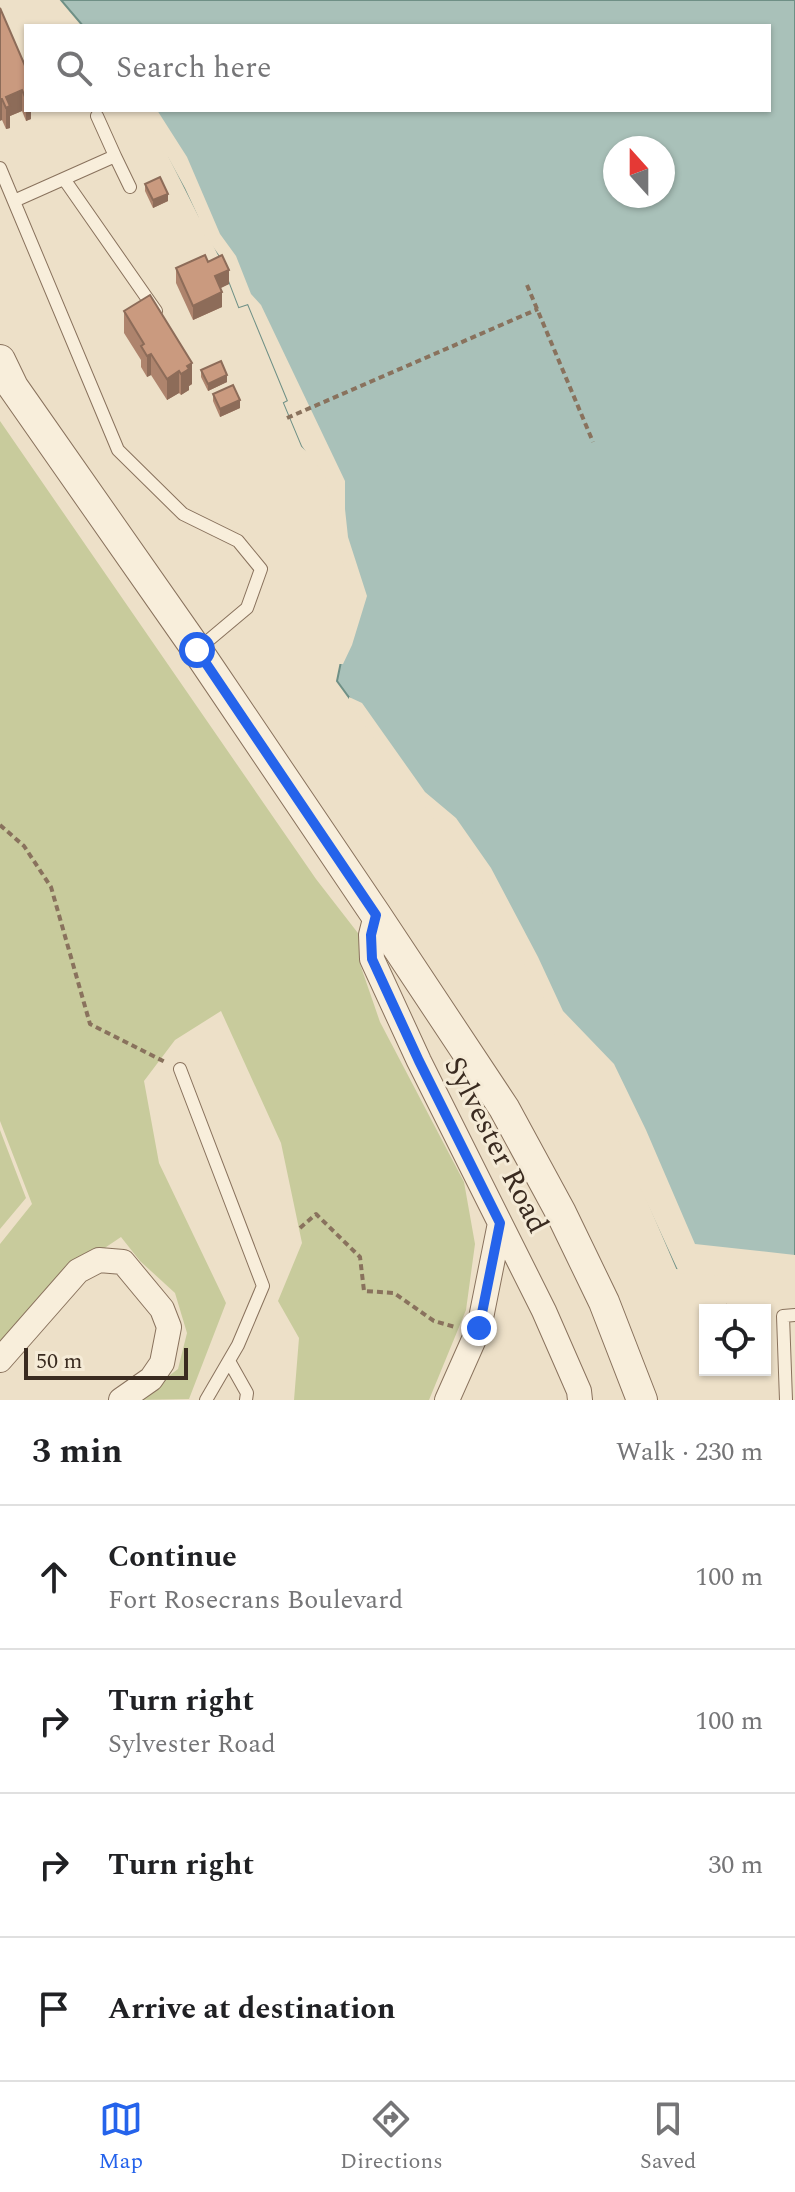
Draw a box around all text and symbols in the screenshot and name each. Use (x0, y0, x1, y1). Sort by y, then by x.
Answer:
search box (24, 24, 771, 112)
text: Search here (116, 45, 272, 91)
icon: search (52, 46, 96, 90)
north arrow (603, 136, 675, 208)
route start (179, 632, 215, 668)
street label: Sylvester Road (432, 1048, 560, 1242)
map controls (699, 1304, 771, 1376)
button: locate (699, 1304, 771, 1376)
route end (461, 1310, 497, 1346)
scale bar (24, 1344, 188, 1380)
text: 50 m (36, 1345, 82, 1378)
text: 3 min (32, 1426, 122, 1478)
text: Walk · 230 m (616, 1432, 763, 1472)
text: Continue (108, 1534, 237, 1580)
icon: ahead (32, 1555, 76, 1599)
text: 100 m (695, 1557, 763, 1597)
text: Fort Rosecrans Boulevard (108, 1580, 403, 1620)
text: Turn right (108, 1678, 254, 1724)
icon: right (32, 1699, 76, 1743)
text: 100 m (695, 1701, 763, 1741)
text: Sylvester Road (108, 1724, 276, 1764)
text: Turn right (108, 1842, 254, 1888)
icon: right (32, 1843, 76, 1887)
text: 30 m (708, 1845, 763, 1885)
text: Arrive at destination (108, 1986, 395, 2032)
icon: arrive (32, 1987, 76, 2031)
tab: Map (99, 2097, 143, 2178)
tab: Directions (340, 2097, 443, 2178)
tab: Saved (640, 2097, 696, 2178)

